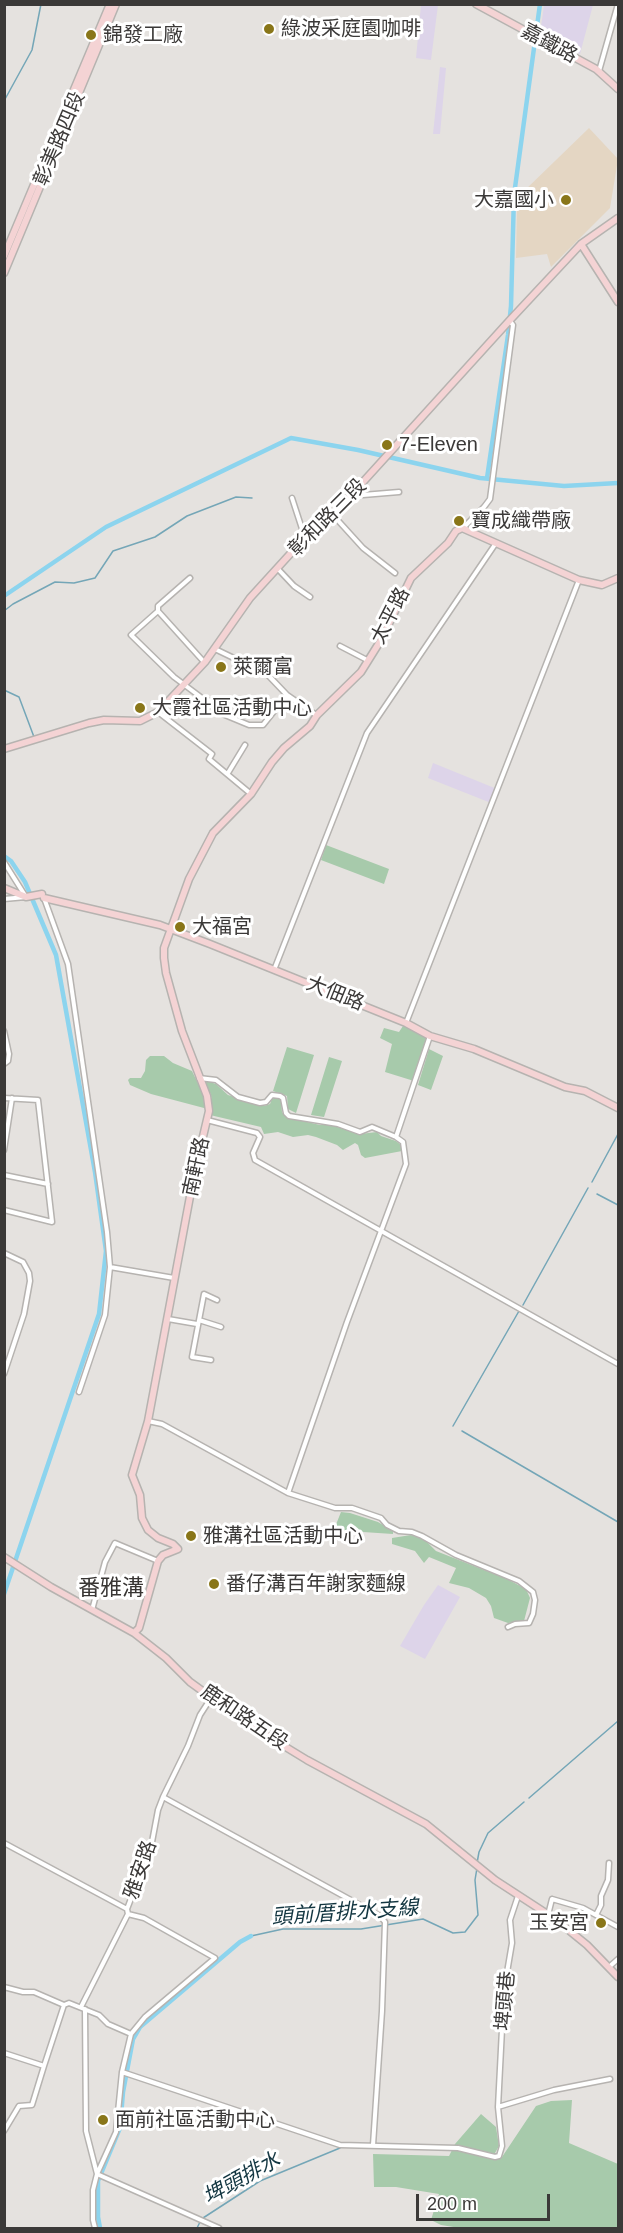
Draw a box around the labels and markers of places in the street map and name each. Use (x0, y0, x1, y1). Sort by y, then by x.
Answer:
place label: 綠波采庭園咖啡 (281, 17, 421, 41)
marker: 綠波采庭園咖啡 (262, 22, 276, 36)
place label: 錦發工廠 (103, 23, 183, 47)
marker: 錦發工廠 (84, 28, 98, 42)
place label: 大嘉國小 (474, 188, 554, 212)
marker: 大嘉國小 (559, 193, 573, 207)
place label: 7-Eleven (399, 433, 478, 457)
marker: 7-Eleven (380, 438, 394, 452)
place label: 寶成織帶廠 (471, 509, 571, 533)
marker: 寶成織帶廠 (452, 514, 466, 528)
place label: 萊爾富 (233, 655, 293, 679)
marker: 萊爾富 (214, 660, 228, 674)
place label: 大霞社區活動中心 (152, 696, 312, 720)
marker: 大霞社區活動中心 (133, 701, 147, 715)
place label: 大福宮 (192, 915, 252, 939)
marker: 大福宮 (173, 920, 187, 934)
place label: 雅溝社區活動中心 (203, 1524, 363, 1548)
marker: 雅溝社區活動中心 (184, 1529, 198, 1543)
place label: 番仔溝百年謝家麵線 (226, 1572, 406, 1596)
marker: 番仔溝百年謝家麵線 (207, 1577, 221, 1591)
place label: 玉安宮 (529, 1911, 589, 1935)
marker: 玉安宮 (594, 1916, 608, 1930)
place label: 面前社區活動中心 (115, 2108, 275, 2132)
marker: 面前社區活動中心 (96, 2113, 110, 2127)

